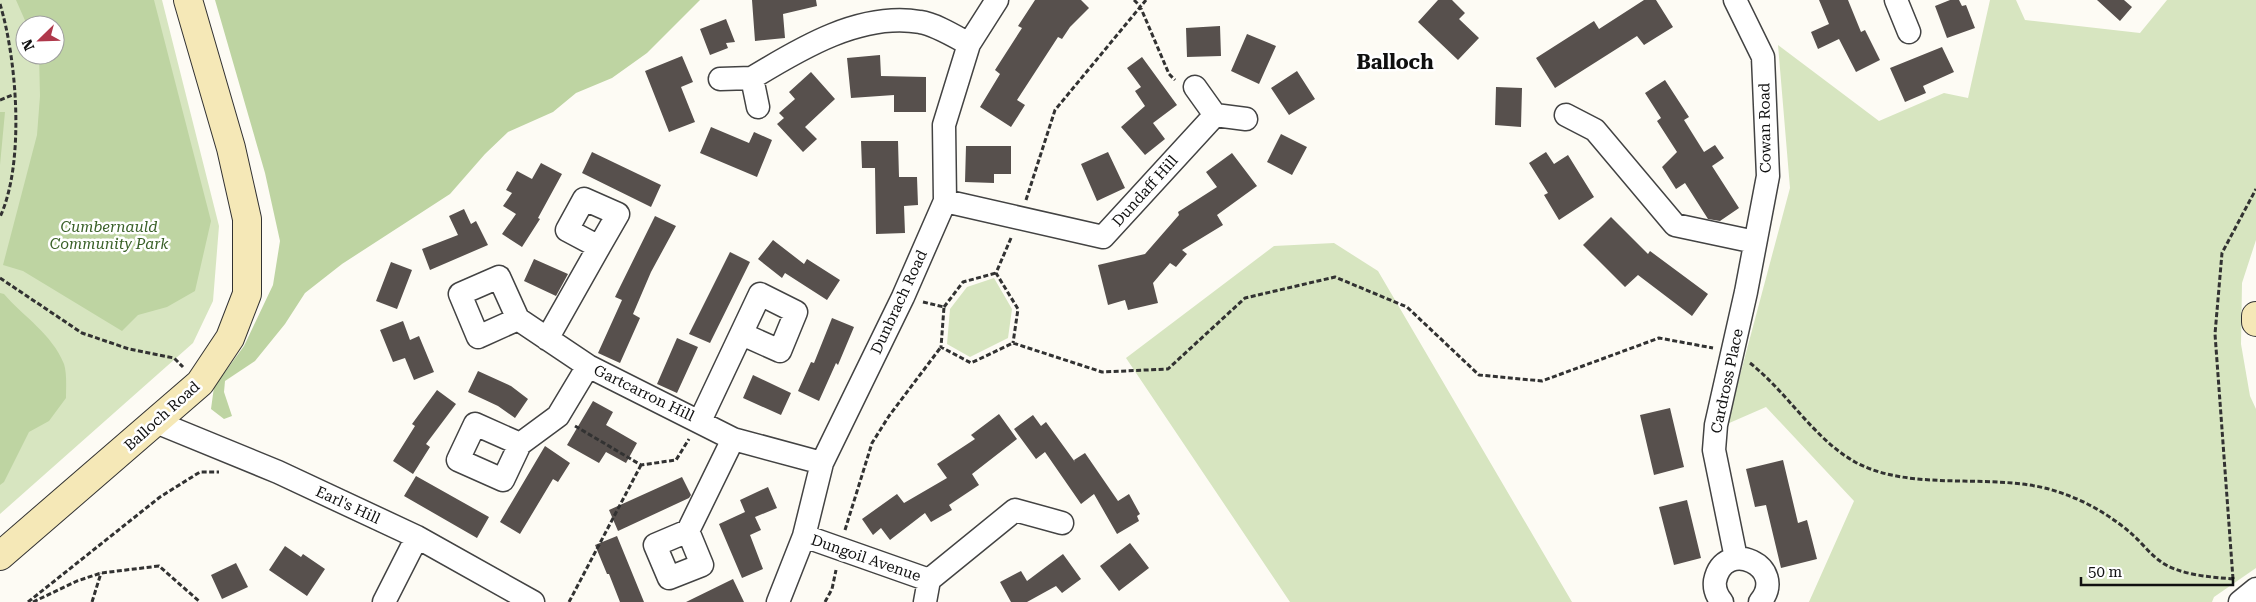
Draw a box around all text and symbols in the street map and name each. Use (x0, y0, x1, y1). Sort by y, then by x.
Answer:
north arrow (15, 15, 65, 65)
text: N (18, 37, 38, 53)
district label: Balloch (1357, 50, 1434, 74)
street label: Cowan Road (1755, 82, 1775, 173)
street label: Dundaff Hill (1108, 151, 1182, 230)
park label: Cumbernauld Community Park (50, 218, 169, 253)
street label: Dunbrach Road (867, 247, 931, 357)
street label: Cardross Place (1707, 327, 1747, 435)
street label: Gartcarron Hill (591, 361, 698, 425)
street label: Balloch Road (121, 377, 204, 455)
street label: Earl's Hill (313, 482, 384, 528)
street label: Dungoil Avenue (809, 531, 923, 585)
scale bar (2081, 554, 2234, 586)
text: 50 m (2088, 563, 2123, 581)

